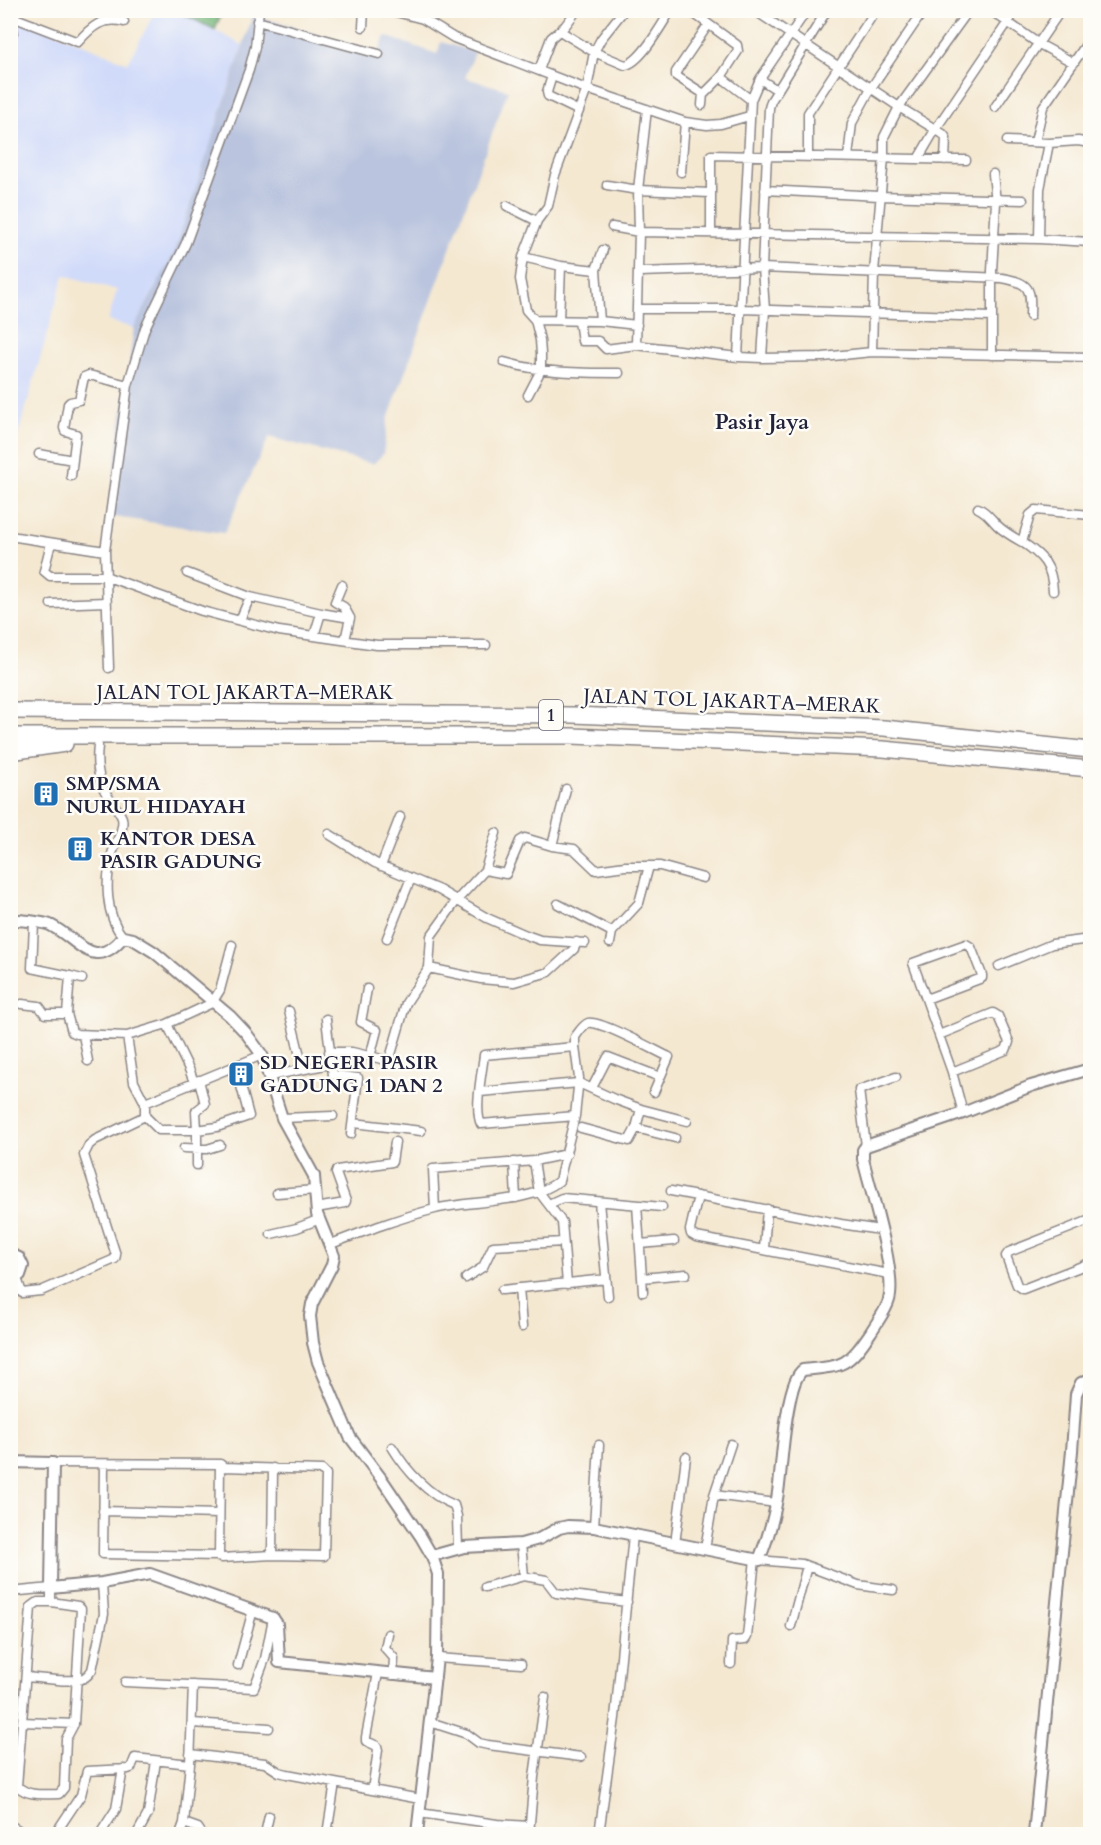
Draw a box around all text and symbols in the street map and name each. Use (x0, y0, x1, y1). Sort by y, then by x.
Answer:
district label: Pasir Jaya (715, 407, 809, 437)
street label: JALAN TOL JAKARTA–MERAK (93, 679, 394, 706)
street label: JALAN TOL JAKARTA–MERAK (580, 682, 881, 720)
road number: 1 (539, 700, 563, 730)
place label: SMP/SMA NURUL HIDAYAH (66, 770, 246, 820)
building icon: SMP/SMA NURUL HIDAYAH (31, 779, 61, 809)
place label: KANTOR DESA PASIR GADUNG (100, 825, 262, 875)
building icon: KANTOR DESA PASIR GADUNG (65, 834, 95, 864)
place label: SD NEGERI PASIR GADUNG 1 DAN 2 (260, 1049, 443, 1099)
building icon: SD NEGERI PASIR GADUNG 1 DAN 2 (226, 1059, 256, 1089)

